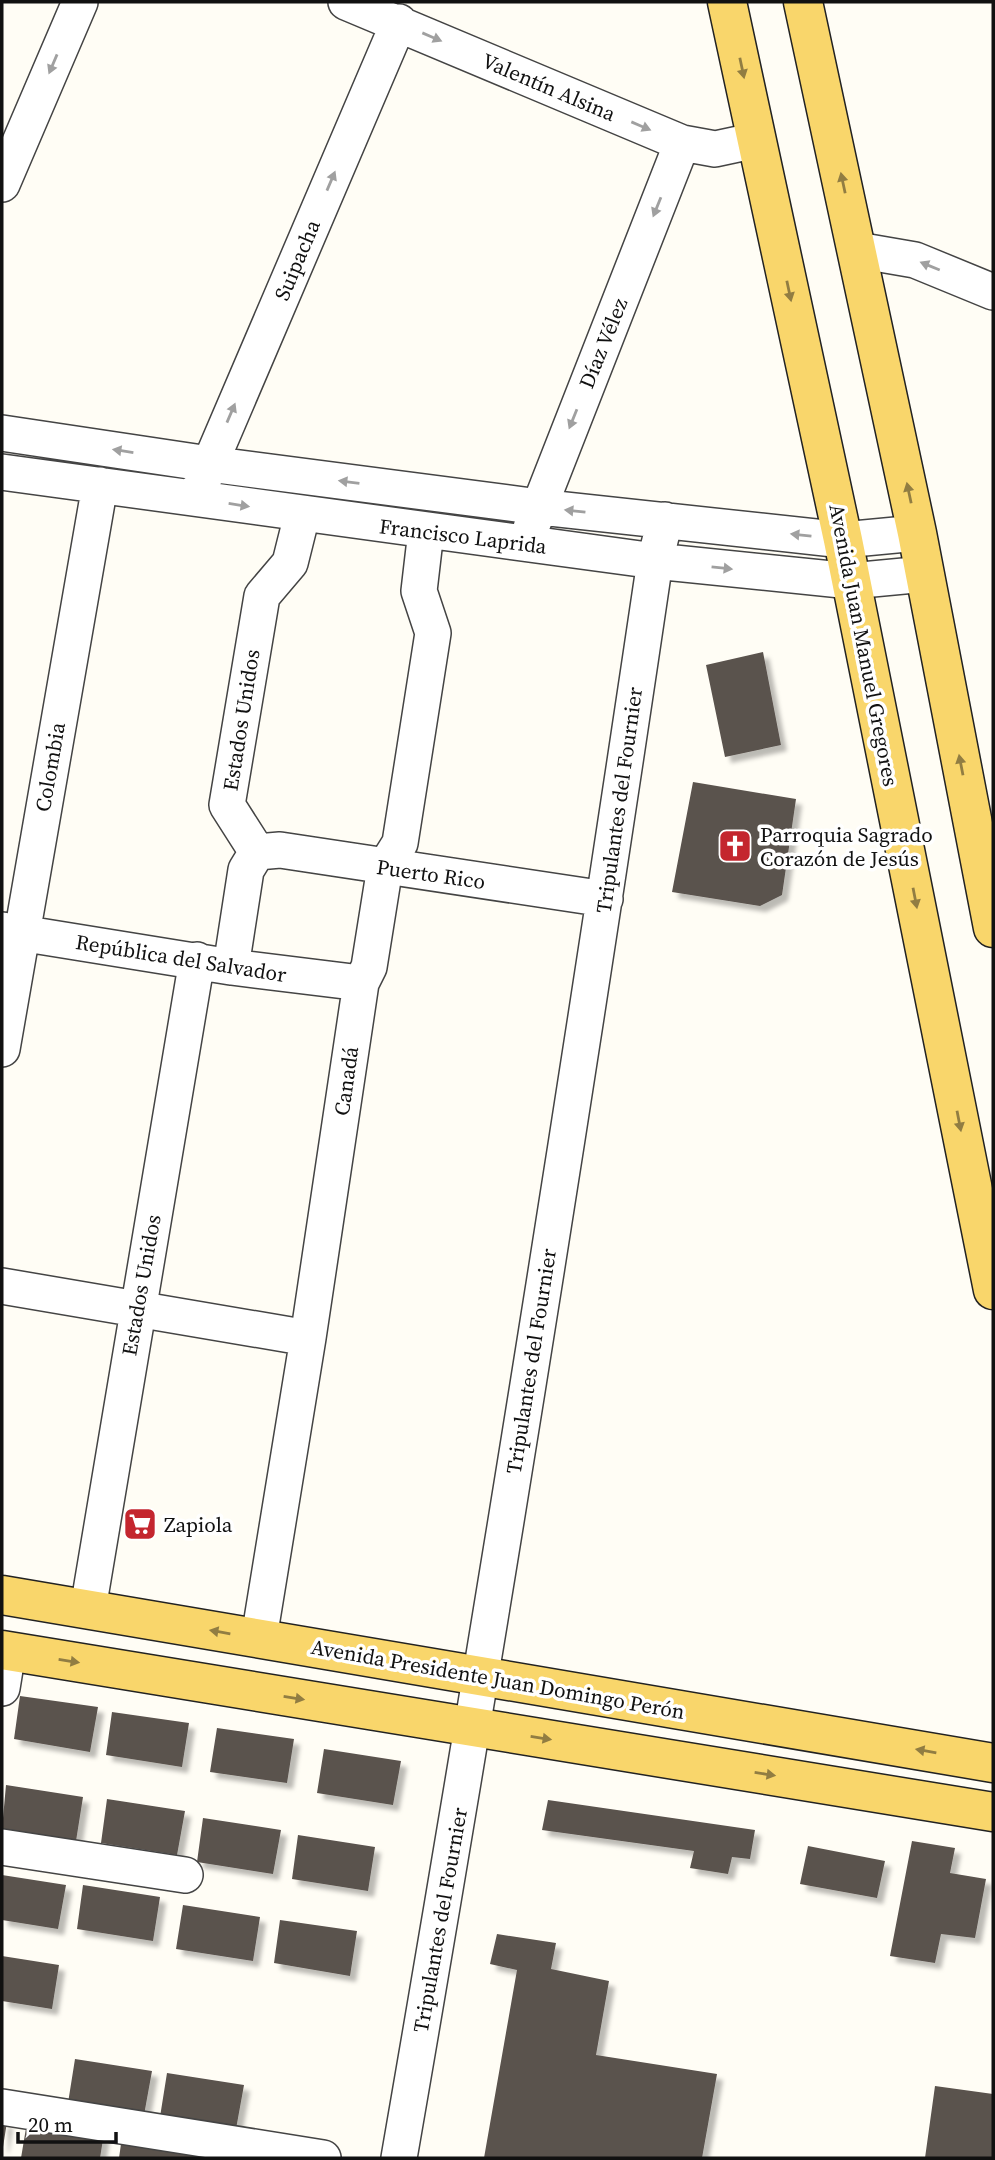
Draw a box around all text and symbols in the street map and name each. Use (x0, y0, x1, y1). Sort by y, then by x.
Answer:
one-way arrow (422, 31, 443, 42)
street label: Valentín Alsina (478, 46, 621, 128)
one-way arrow (48, 54, 59, 75)
one-way arrow (736, 58, 747, 80)
one-way arrow (631, 120, 651, 132)
one-way arrow (325, 171, 337, 191)
one-way arrow (837, 172, 848, 194)
one-way arrow (651, 197, 662, 218)
street label: Suipacha (267, 215, 327, 305)
one-way arrow (919, 261, 940, 272)
one-way arrow (784, 280, 795, 302)
street label: Díaz Vélez (572, 293, 634, 393)
one-way arrow (226, 402, 237, 423)
one-way arrow (568, 408, 579, 429)
one-way arrow (112, 445, 134, 456)
one-way arrow (338, 477, 360, 488)
one-way arrow (903, 482, 914, 504)
one-way arrow (228, 500, 250, 511)
street label: Avenida Juan Manuel Gregores (822, 501, 906, 789)
one-way arrow (563, 505, 585, 516)
street label: Francisco Laprida (378, 511, 549, 561)
one-way arrow (790, 530, 812, 541)
one-way arrow (712, 563, 734, 574)
street label: Estados Unidos (216, 647, 266, 793)
street label: Tripulantes del Fournier (589, 685, 649, 915)
street label: Colombia (28, 720, 72, 814)
one-way arrow (955, 754, 966, 776)
place label: Parroquia Sagrado Corazón de Jesús (760, 820, 933, 873)
church icon: Parroquia Sagrado Corazón de Jesús (716, 827, 754, 865)
street label: Puerto Rico (375, 852, 487, 896)
one-way arrow (909, 887, 920, 909)
street label: República del Salvador (74, 927, 288, 989)
street label: Canadá (327, 1044, 365, 1117)
one-way arrow (954, 1110, 965, 1132)
street label: Estados Unidos (114, 1212, 168, 1358)
street label: Tripulantes del Fournier (499, 1246, 563, 1476)
supermarket icon: Zapiola (121, 1505, 159, 1543)
place label: Zapiola (164, 1510, 233, 1539)
one-way arrow (209, 1626, 231, 1637)
street label: Avenida Presidente Juan Domingo Perón (309, 1632, 687, 1726)
one-way arrow (58, 1656, 80, 1667)
one-way arrow (283, 1693, 305, 1704)
one-way arrow (530, 1733, 552, 1744)
one-way arrow (915, 1745, 937, 1756)
one-way arrow (754, 1769, 776, 1780)
street label: Tripulantes del Fournier (406, 1805, 474, 2035)
scale bar (18, 2100, 116, 2144)
text: 20 m (28, 2110, 73, 2139)

